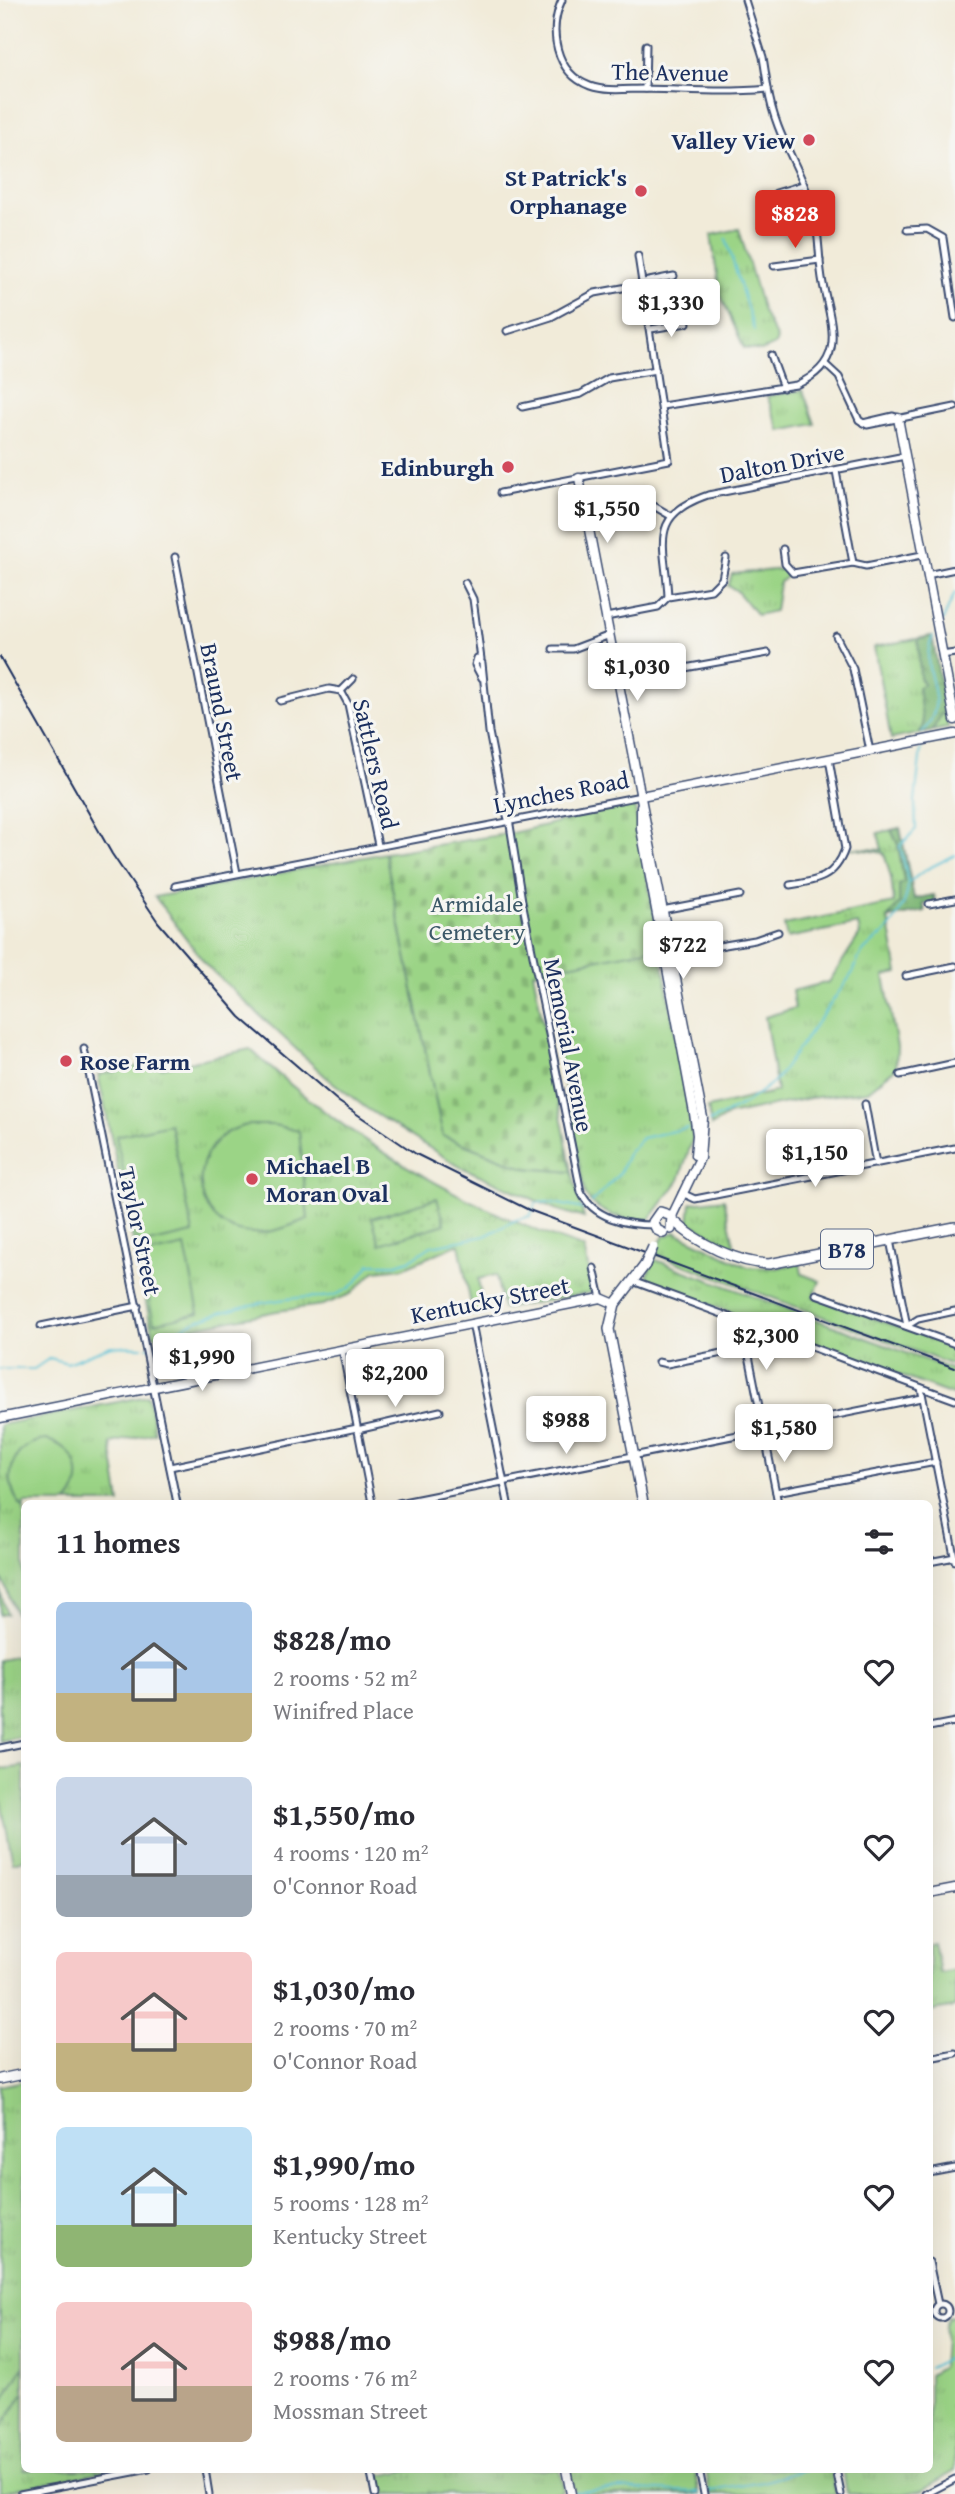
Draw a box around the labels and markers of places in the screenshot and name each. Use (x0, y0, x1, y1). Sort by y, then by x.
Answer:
place label: Valley View (671, 123, 796, 158)
marker: Valley View (801, 132, 817, 148)
place label: St Patrick's Orphanage (505, 160, 627, 223)
marker: St Patrick's Orphanage (633, 183, 649, 199)
pin: $828 (754, 190, 836, 250)
pin: $1,330 (614, 280, 728, 339)
place label: Edinburgh (381, 450, 494, 485)
marker: Edinburgh (500, 459, 516, 475)
pin: $1,550 (550, 486, 664, 545)
pin: $1,030 (580, 644, 694, 703)
pin: $722 (642, 922, 724, 981)
place label: Rose Farm (80, 1044, 191, 1079)
marker: Rose Farm (58, 1053, 74, 1069)
pin: $1,150 (758, 1130, 872, 1189)
place label: Michael B Moran Oval (266, 1148, 389, 1211)
marker: Michael B Moran Oval (244, 1171, 260, 1187)
pin: $2,300 (709, 1312, 823, 1372)
pin: $1,990 (145, 1334, 259, 1393)
pin: $2,200 (338, 1350, 452, 1409)
pin: $988 (525, 1396, 607, 1456)
pin: $1,580 (727, 1404, 841, 1464)

